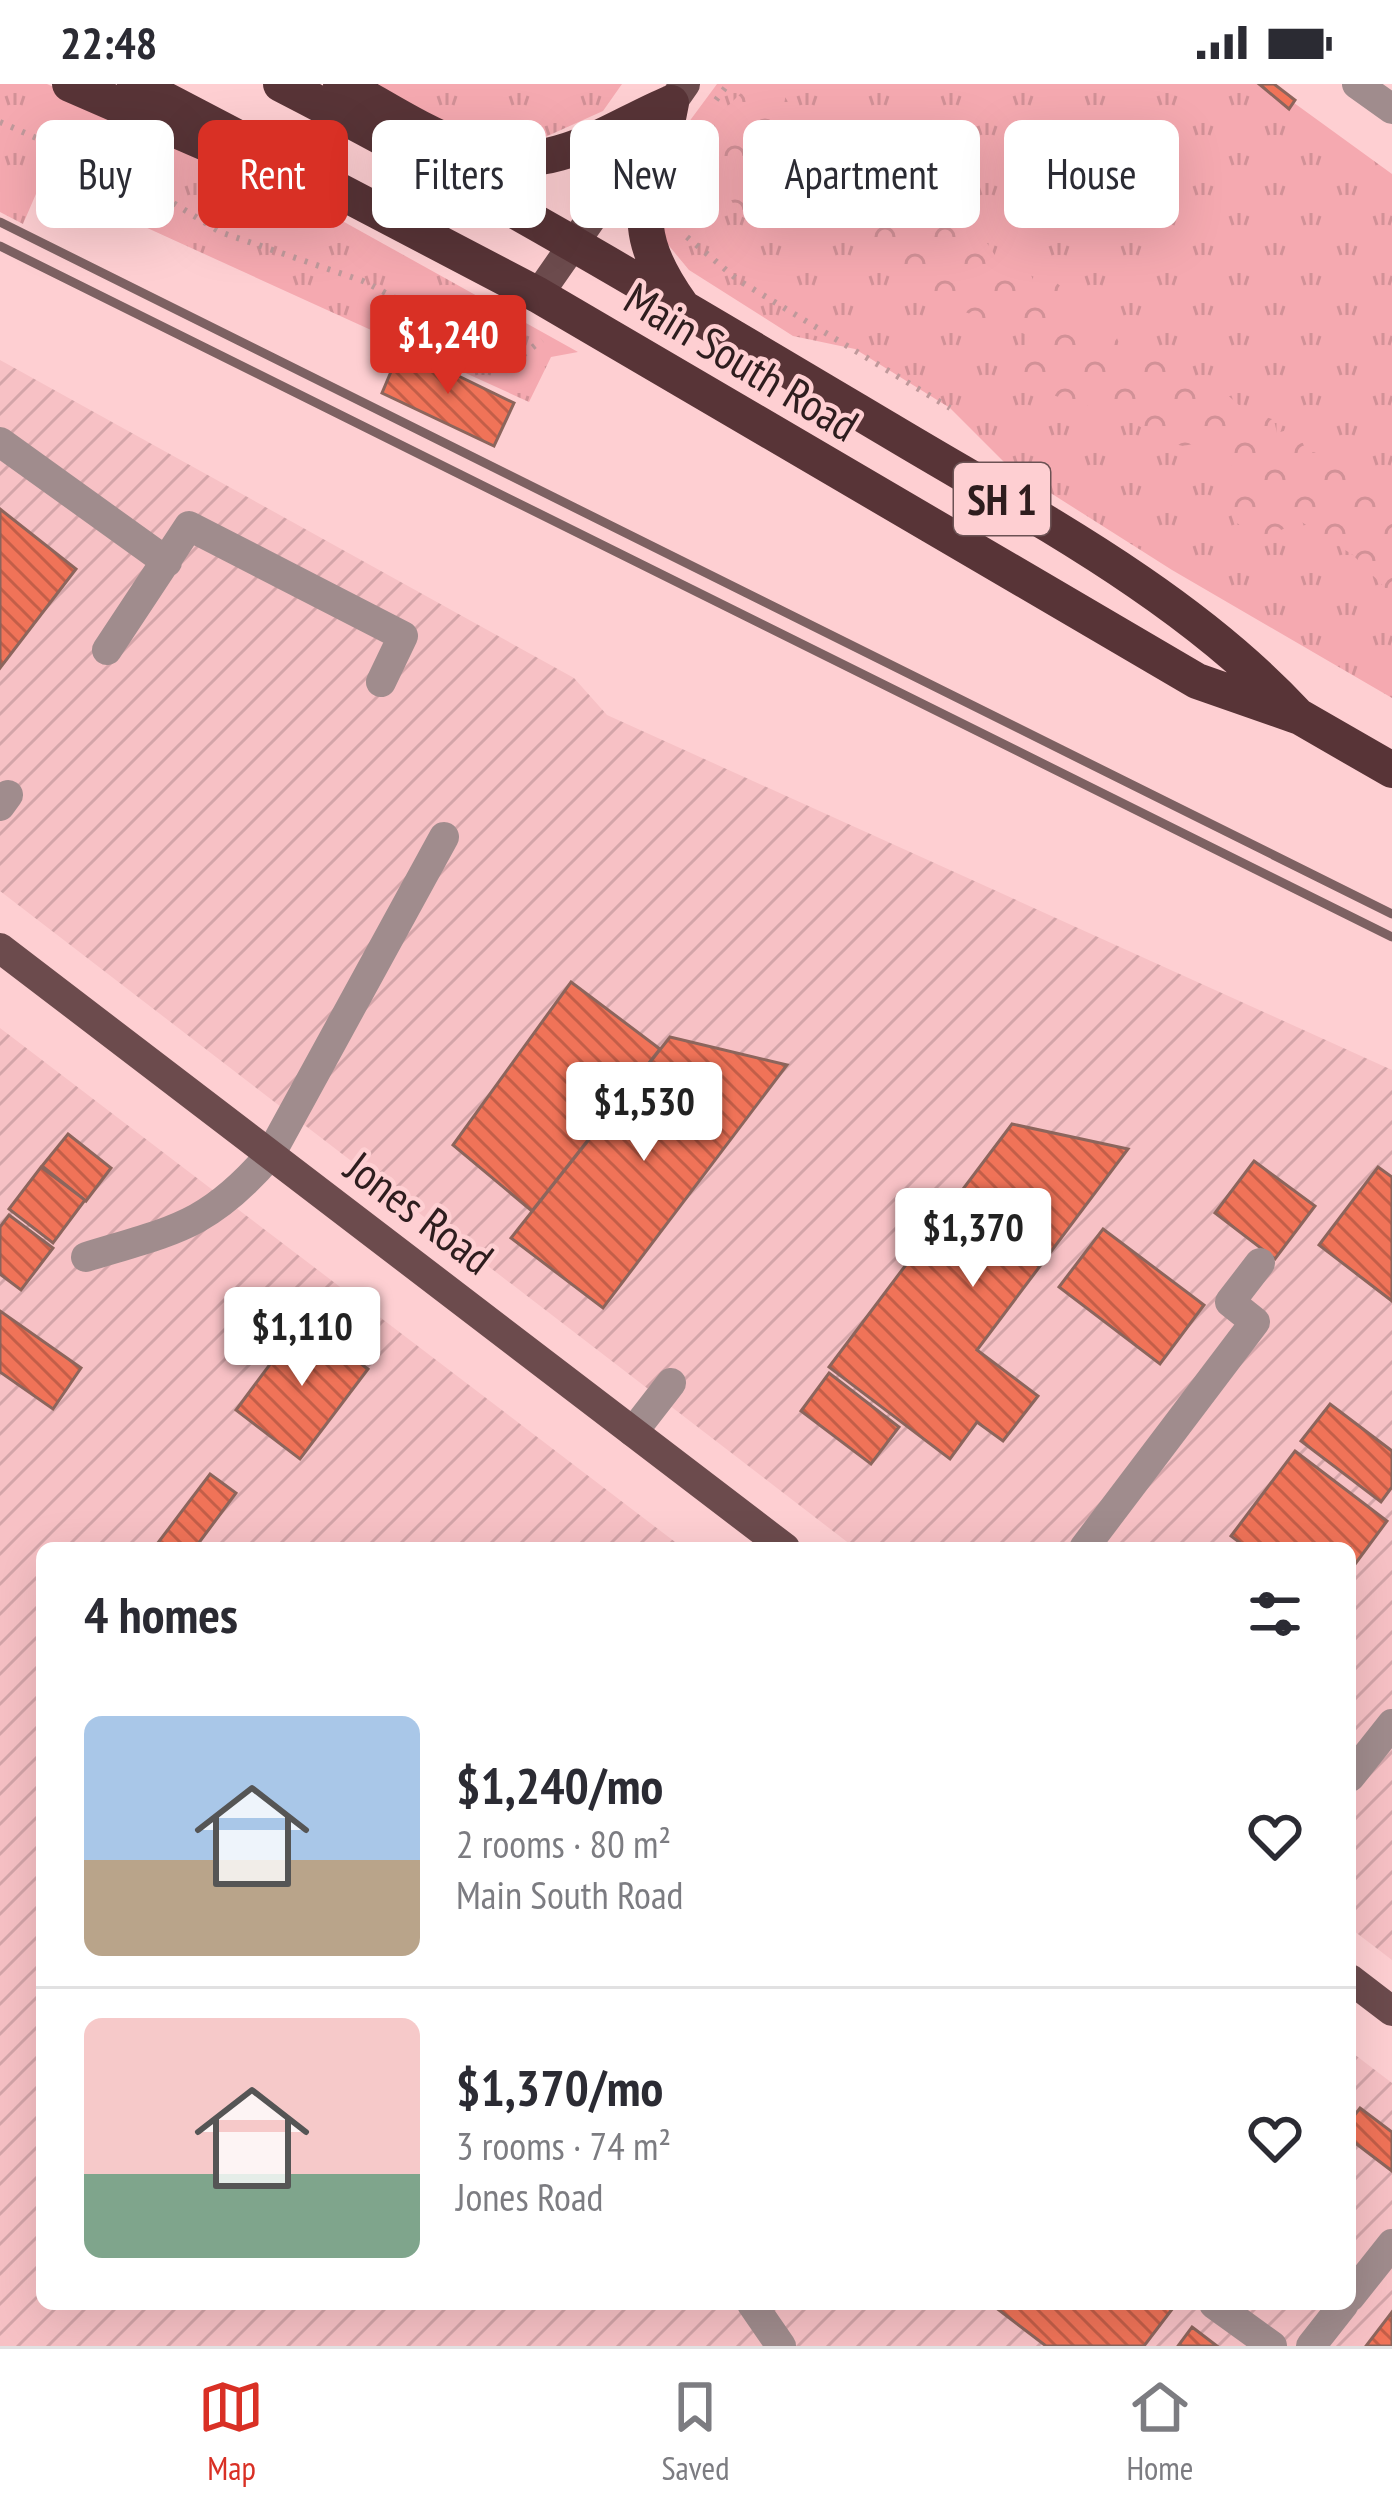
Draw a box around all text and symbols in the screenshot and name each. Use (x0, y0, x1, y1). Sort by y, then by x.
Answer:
text: 22:48 (60, 13, 157, 71)
chip: Buy (36, 120, 174, 228)
chip: Rent (198, 120, 348, 228)
chip: Filters (372, 120, 546, 228)
chip: New (570, 120, 719, 228)
chip: Apartment (743, 120, 980, 228)
chip: House (1004, 120, 1179, 228)
street label: Main South Road (615, 269, 869, 453)
pin: $1,240 (350, 295, 546, 397)
text: $1,240 (397, 308, 499, 359)
road number: SH 1 (954, 463, 1050, 535)
pin: $1,530 (546, 1062, 742, 1164)
text: $1,530 (593, 1075, 695, 1126)
street label: Jones Road (333, 1136, 505, 1286)
pin: $1,370 (875, 1188, 1071, 1290)
text: $1,370 (922, 1201, 1024, 1252)
pin: $1,110 (204, 1287, 400, 1389)
text: $1,110 (251, 1300, 353, 1351)
text: 4 homes (84, 1581, 238, 1647)
icon: filters (1242, 1581, 1308, 1647)
text: $1,240/mo (456, 1752, 663, 1818)
icon: home (180, 1764, 324, 1908)
icon: heart (1242, 1803, 1308, 1869)
text: 2 rooms · 80 m² (456, 1818, 671, 1869)
text: Main South Road (456, 1869, 683, 1920)
text: $1,370/mo (456, 2054, 663, 2120)
icon: home (180, 2066, 324, 2210)
icon: heart (1242, 2105, 1308, 2171)
text: 3 rooms · 74 m² (456, 2120, 671, 2171)
text: Jones Road (456, 2171, 603, 2222)
tab: Map (198, 2374, 264, 2489)
tab: Saved (661, 2374, 729, 2489)
tab: Home (1126, 2374, 1193, 2489)

